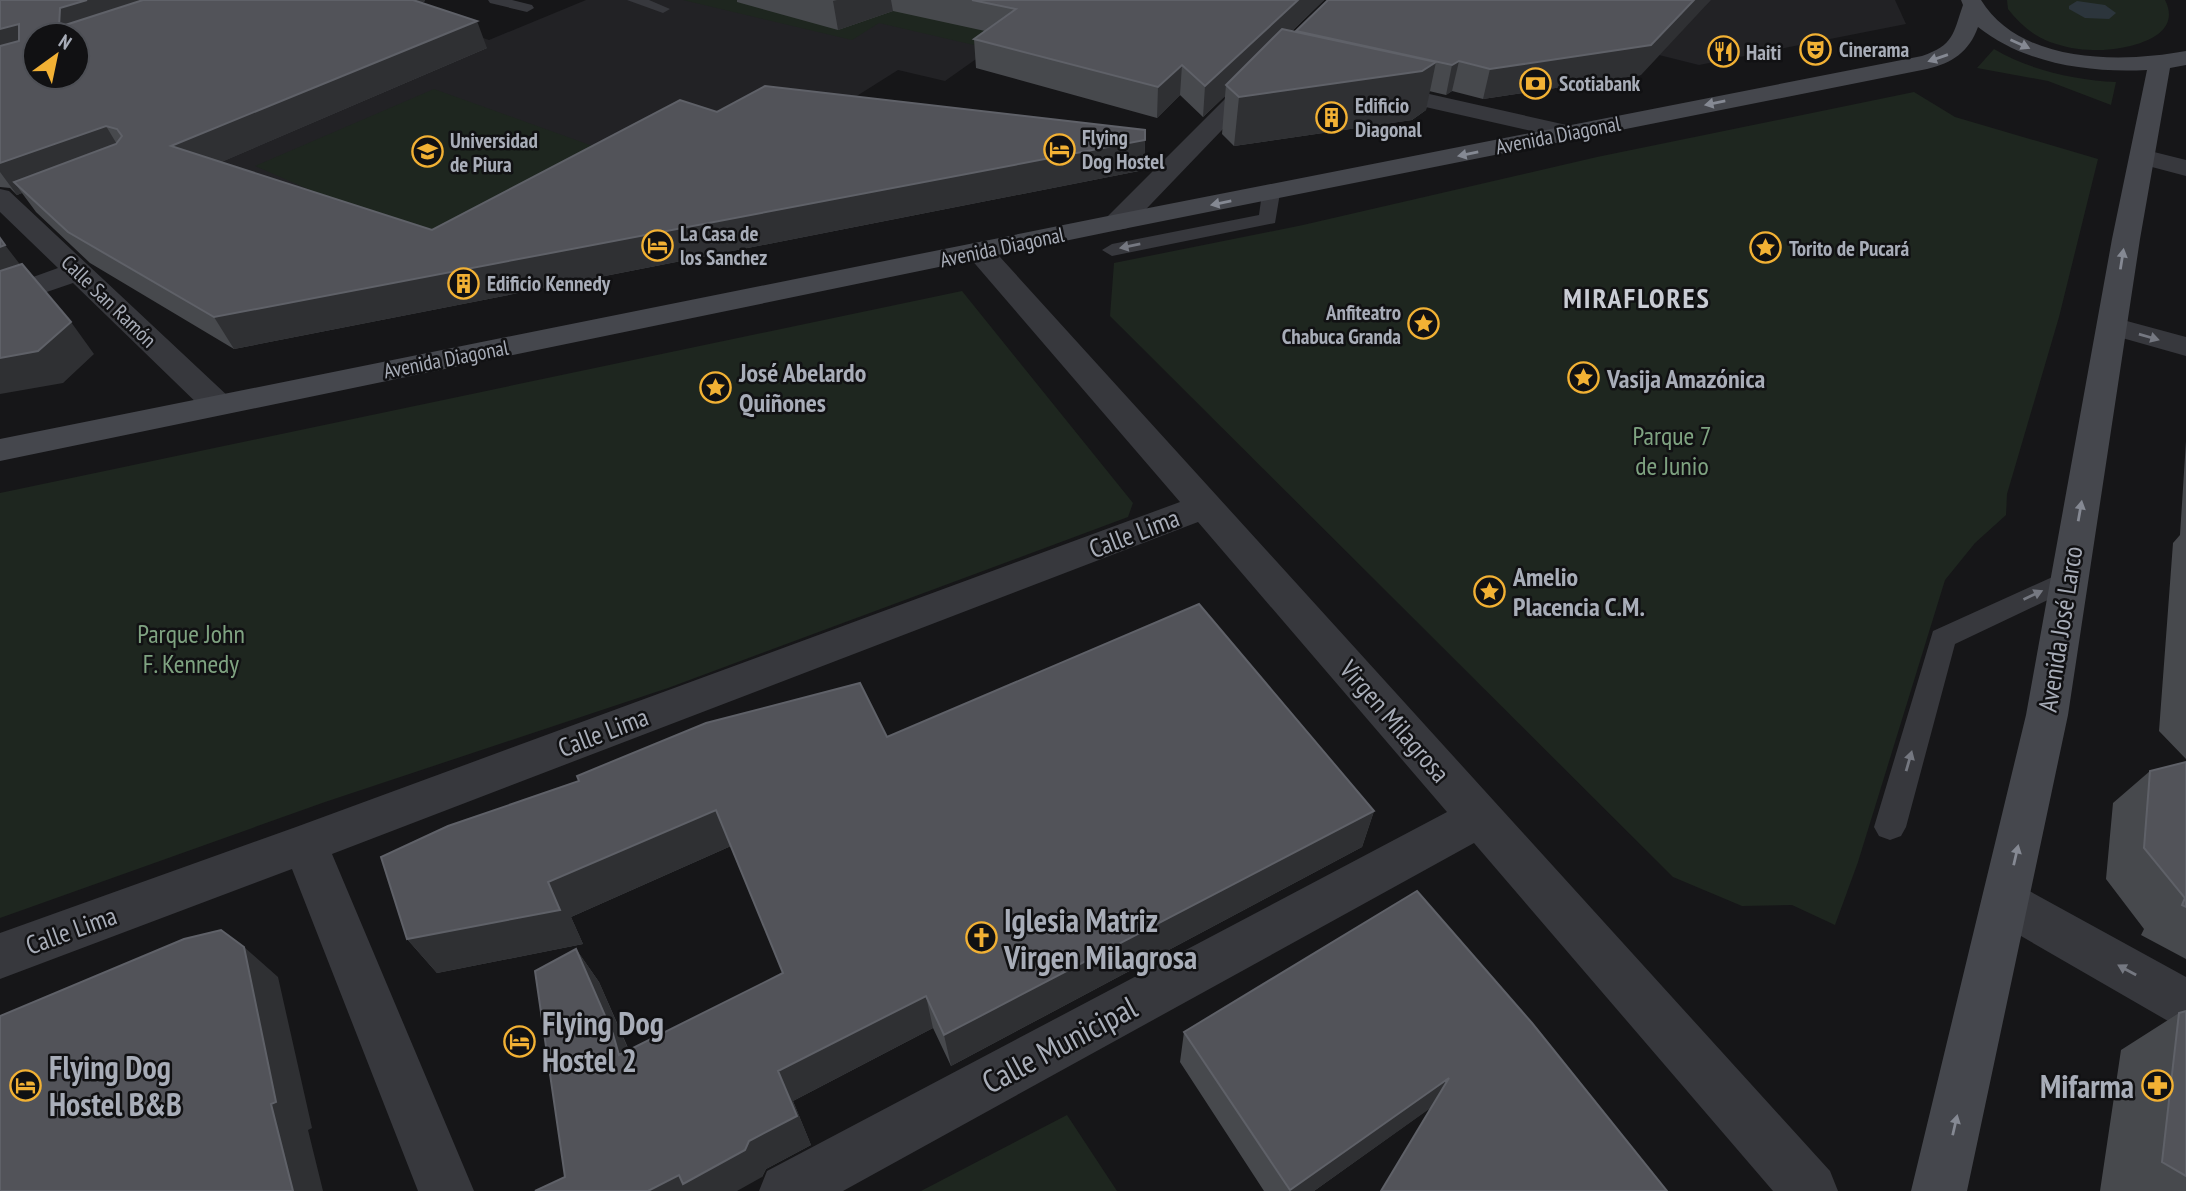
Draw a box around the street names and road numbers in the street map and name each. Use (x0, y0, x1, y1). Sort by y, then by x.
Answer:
street label: Avenida Diagonal (1493, 110, 1623, 160)
street label: Avenida Diagonal (937, 221, 1067, 273)
street label: Calle San Ramón (56, 249, 162, 353)
street label: Avenida Diagonal (381, 334, 511, 384)
street label: Calle Lima (1084, 501, 1184, 565)
street label: Avenida José Larco (2031, 544, 2089, 714)
street label: Virgen Milagrosa (1332, 652, 1457, 789)
street label: Calle Lima (553, 700, 653, 764)
street label: Calle Lima (21, 898, 121, 962)
street label: Calle Municipal (974, 985, 1144, 1102)

